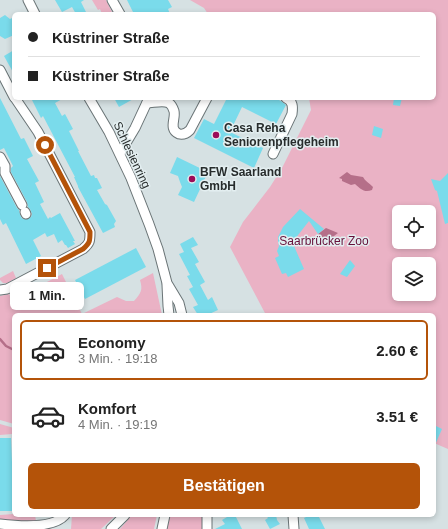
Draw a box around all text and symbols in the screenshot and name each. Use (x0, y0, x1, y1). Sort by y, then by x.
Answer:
text: Küstriner Straße (52, 29, 170, 46)
text: Küstriner Straße (52, 67, 170, 84)
street label: Schlesienring (110, 119, 154, 191)
place label: Casa Reha Seniorenpflegeheim (224, 121, 339, 149)
marker: Casa Reha Seniorenpflegeheim (211, 130, 221, 140)
route start (36, 136, 54, 154)
place label: BFW Saarland GmbH (200, 165, 281, 193)
marker: BFW Saarland GmbH (187, 174, 197, 184)
map controls (392, 205, 436, 301)
button: locate (392, 205, 436, 249)
park label: Saarbrücker Zoo (279, 234, 369, 248)
button: layers (392, 257, 436, 301)
route end (38, 259, 56, 277)
callout: 1 Min. (10, 282, 84, 310)
text: 1 Min. (29, 288, 65, 303)
icon: car (30, 332, 66, 368)
text: Economy (78, 334, 146, 351)
text: 2.60 € (376, 342, 418, 359)
text: 3 Min. · 19:18 (78, 351, 158, 366)
icon: car (30, 398, 66, 434)
text: Komfort (78, 400, 136, 417)
text: 3.51 € (376, 408, 418, 425)
text: 4 Min. · 19:19 (78, 417, 158, 432)
button: Bestätigen (28, 463, 420, 509)

